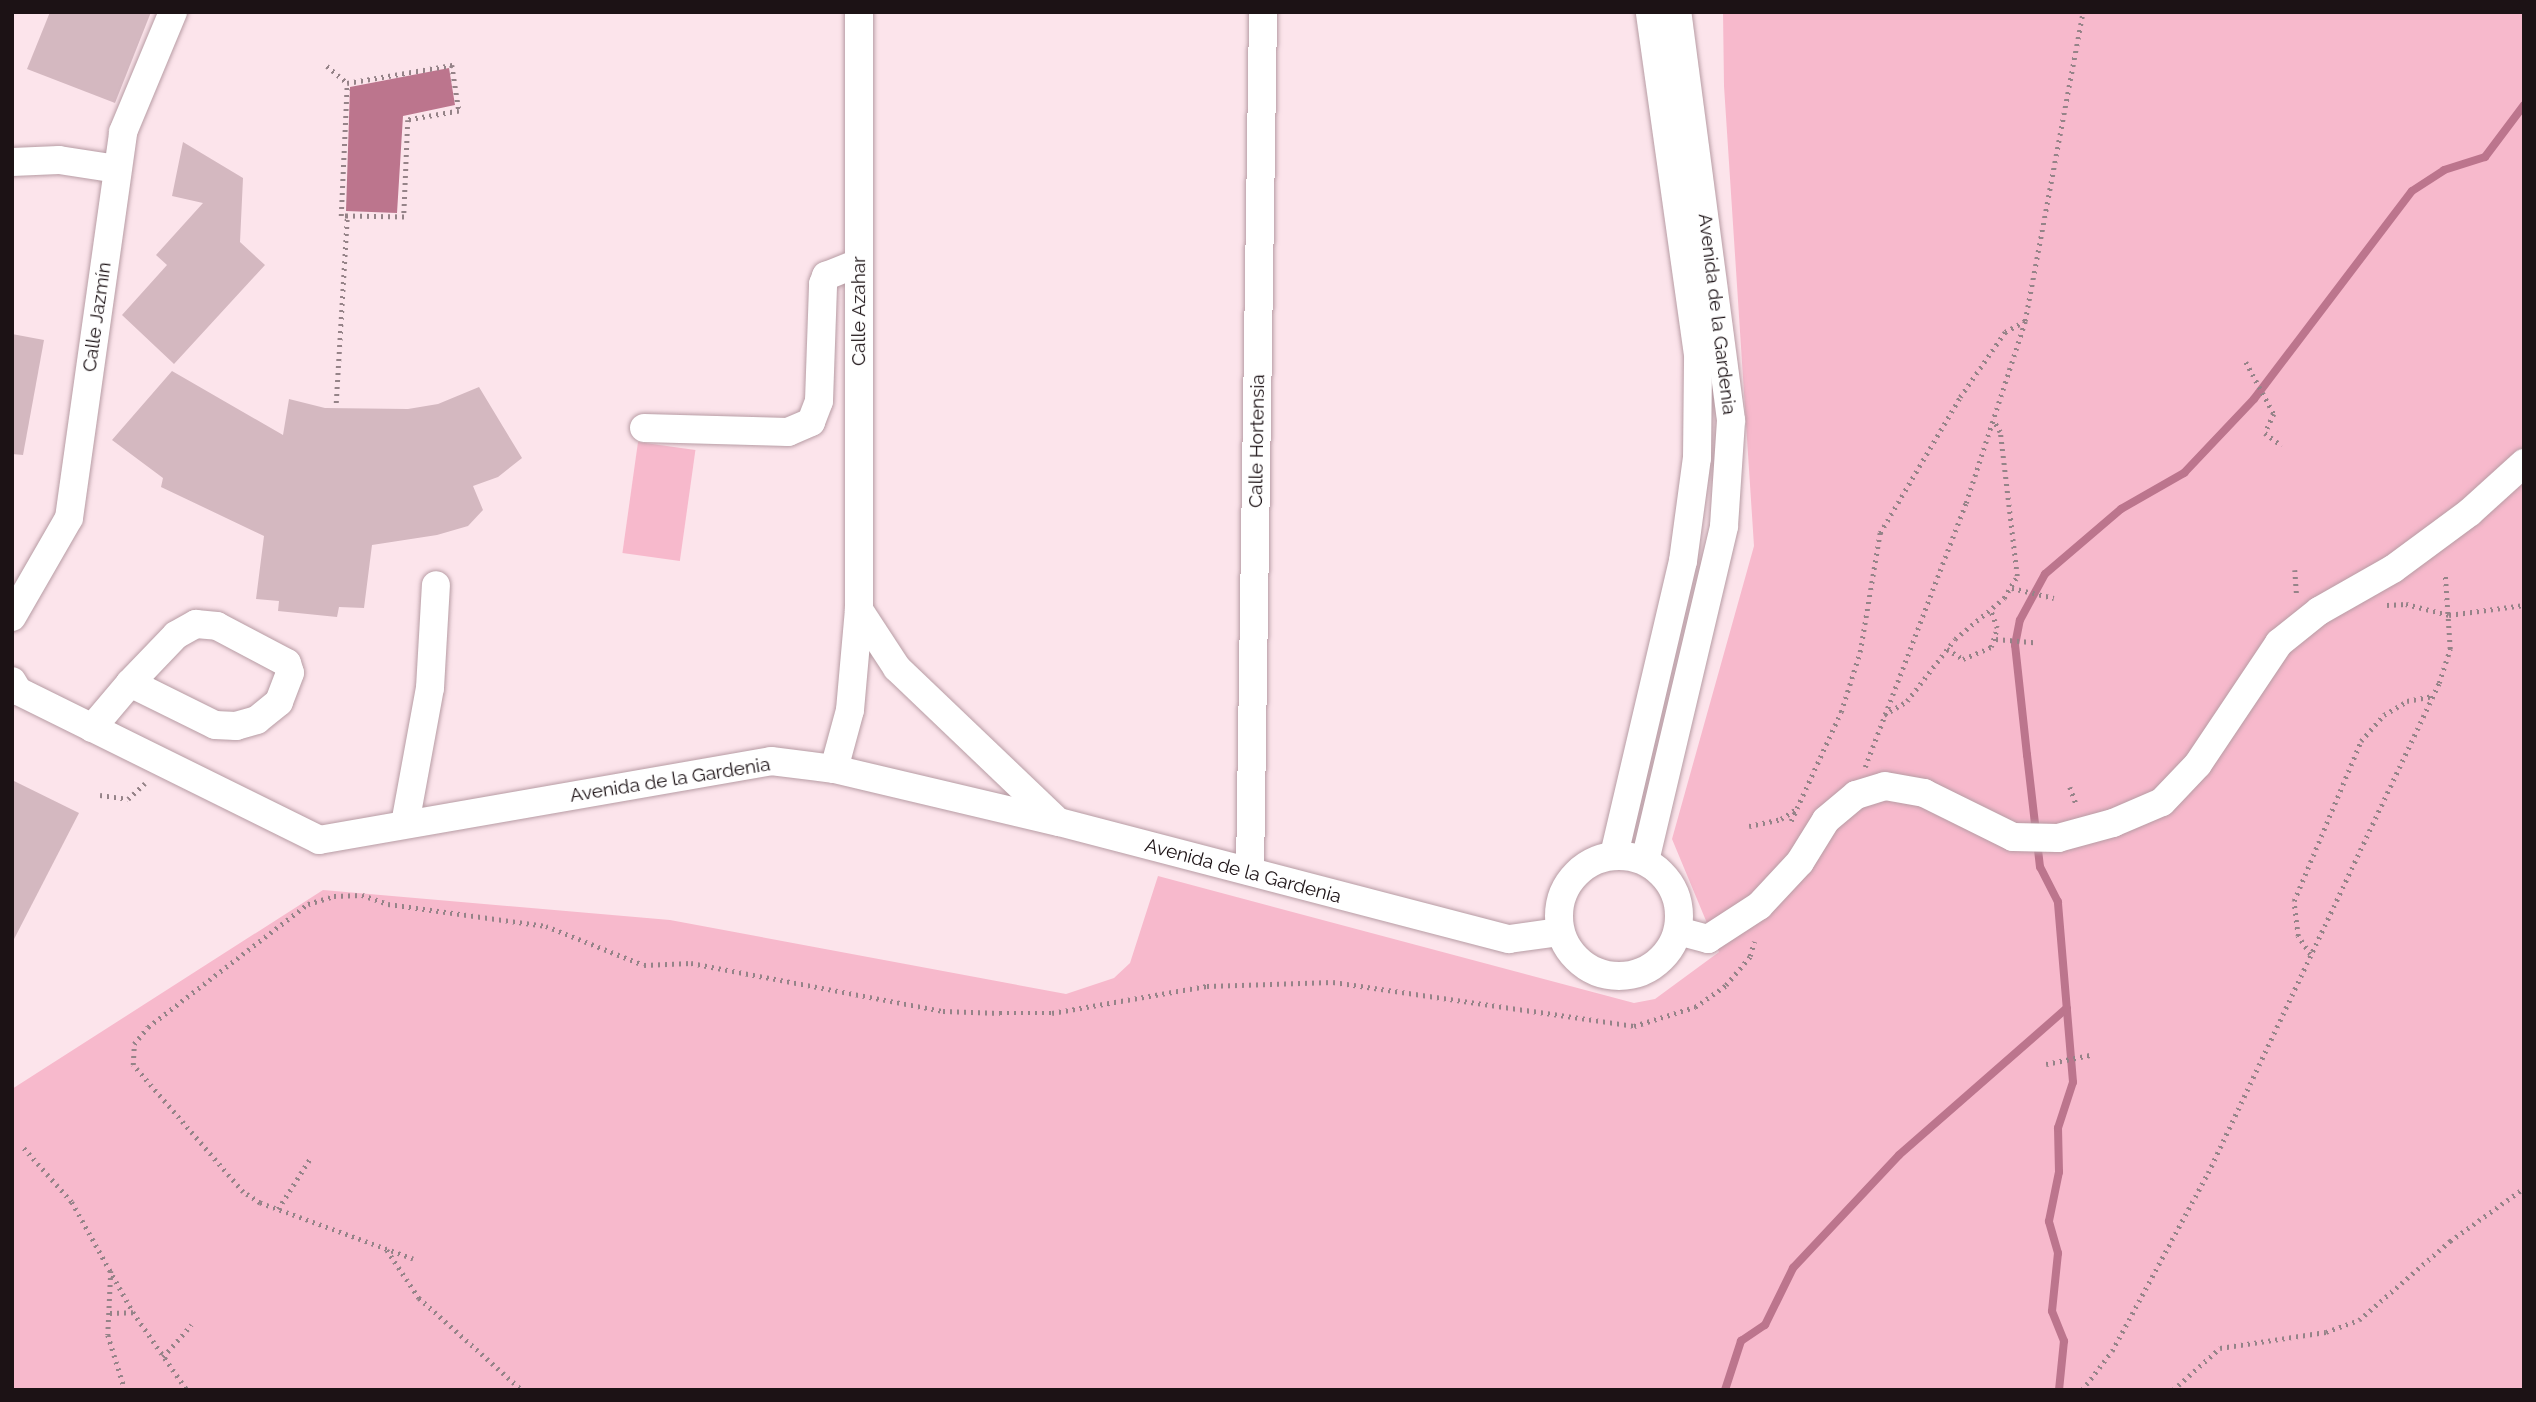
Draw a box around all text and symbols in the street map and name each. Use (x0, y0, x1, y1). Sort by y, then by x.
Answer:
street label: Avenida de la Gardenia (1693, 212, 1741, 416)
street label: Calle Azahar (848, 256, 870, 366)
street label: Calle Jazmín (78, 260, 116, 374)
street label: Calle Hortensia (1244, 374, 1270, 508)
street label: Avenida de la Gardenia (568, 753, 772, 807)
street label: Avenida de la Gardenia (1142, 834, 1344, 908)

